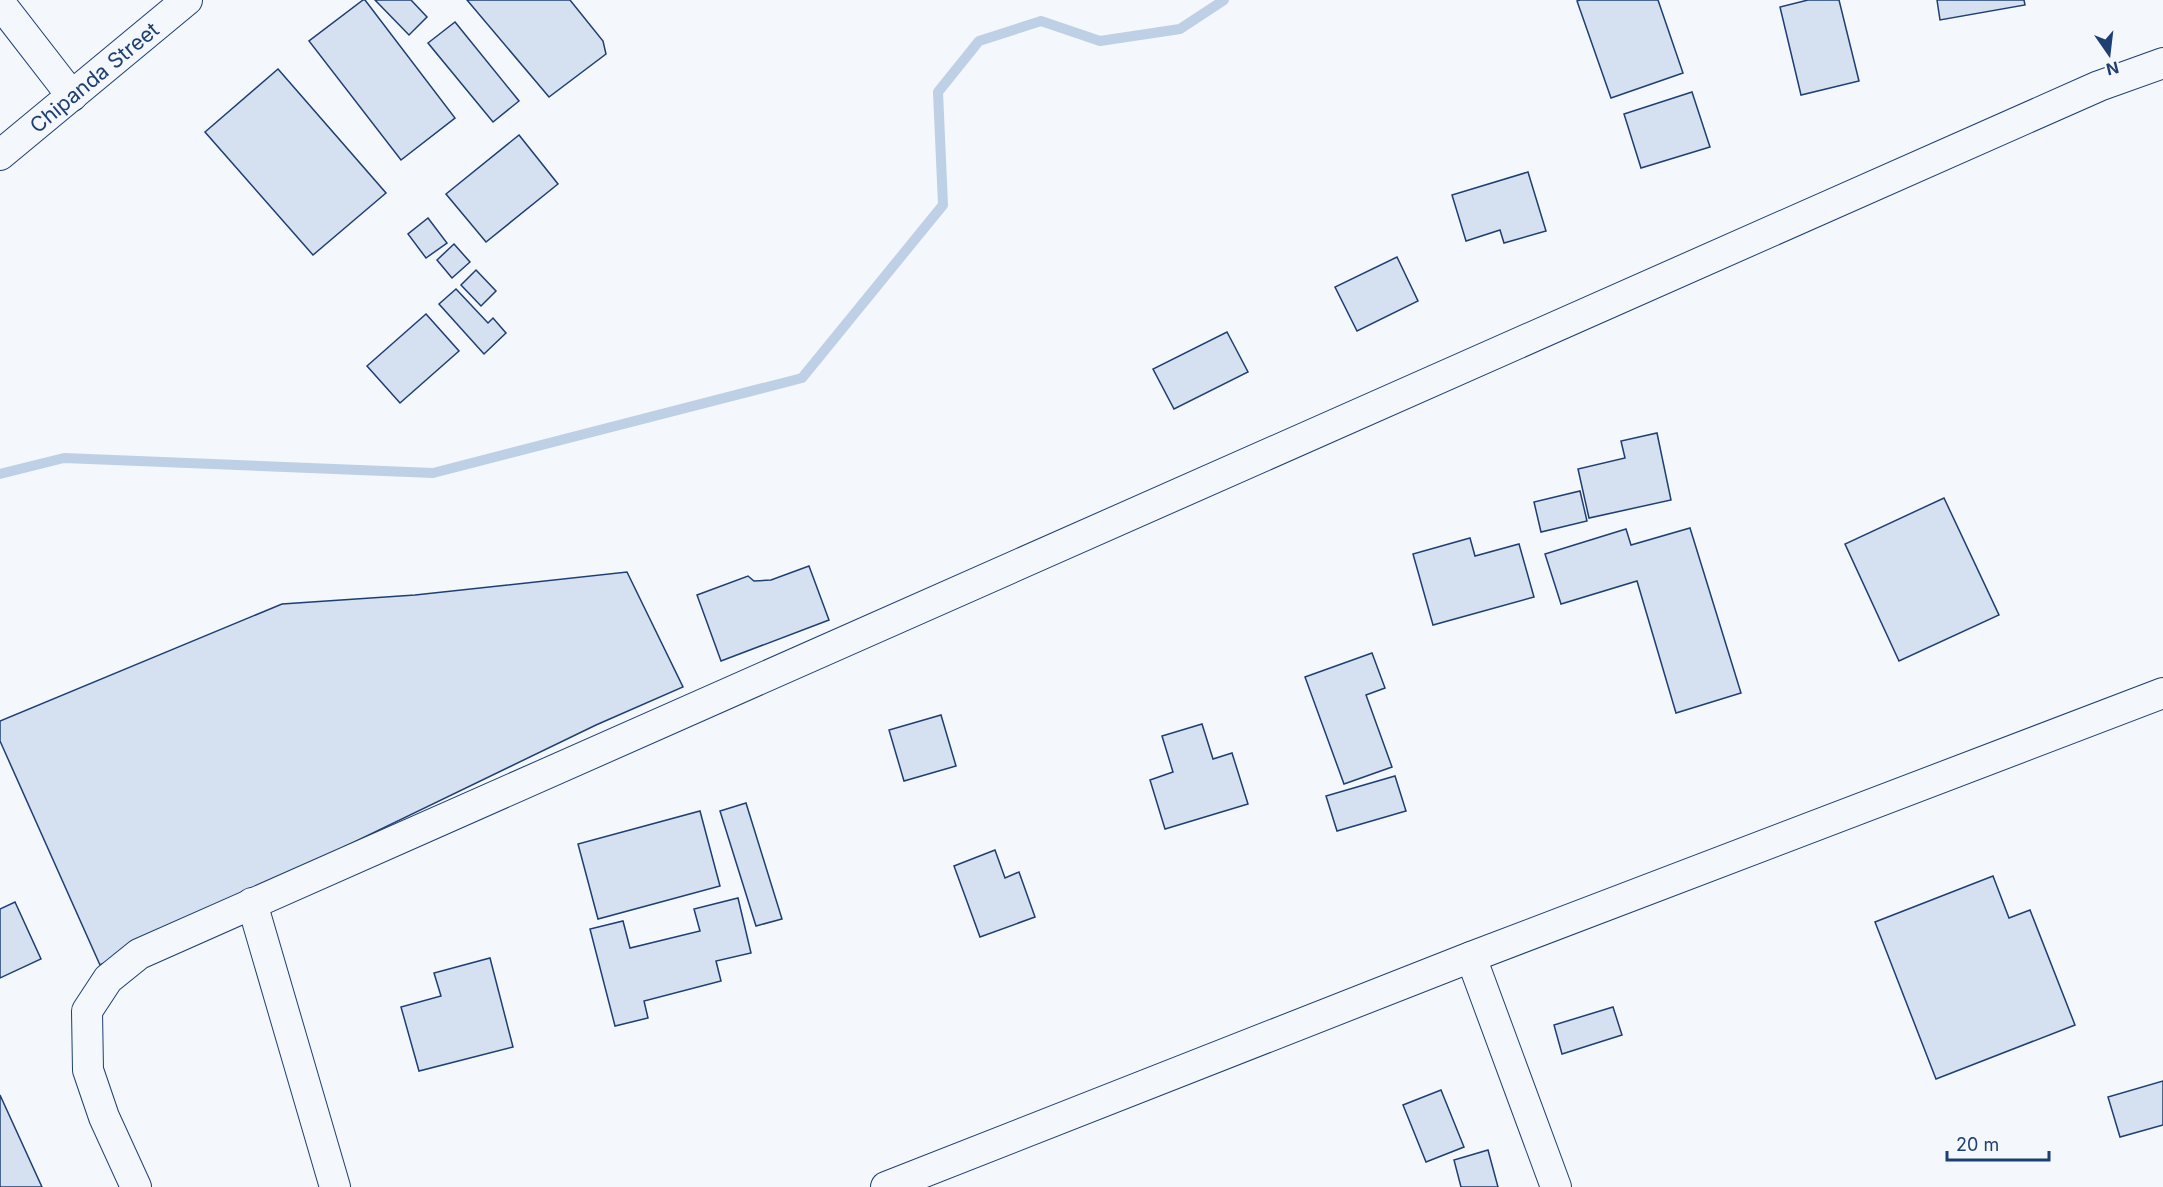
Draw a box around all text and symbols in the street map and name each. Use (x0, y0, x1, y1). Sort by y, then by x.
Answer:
street label: Chipanda Street (24, 16, 164, 138)
north arrow (2079, 24, 2139, 84)
text: N (2104, 57, 2121, 80)
scale bar (1947, 1124, 2049, 1162)
text: 20 m (1956, 1134, 1999, 1155)

